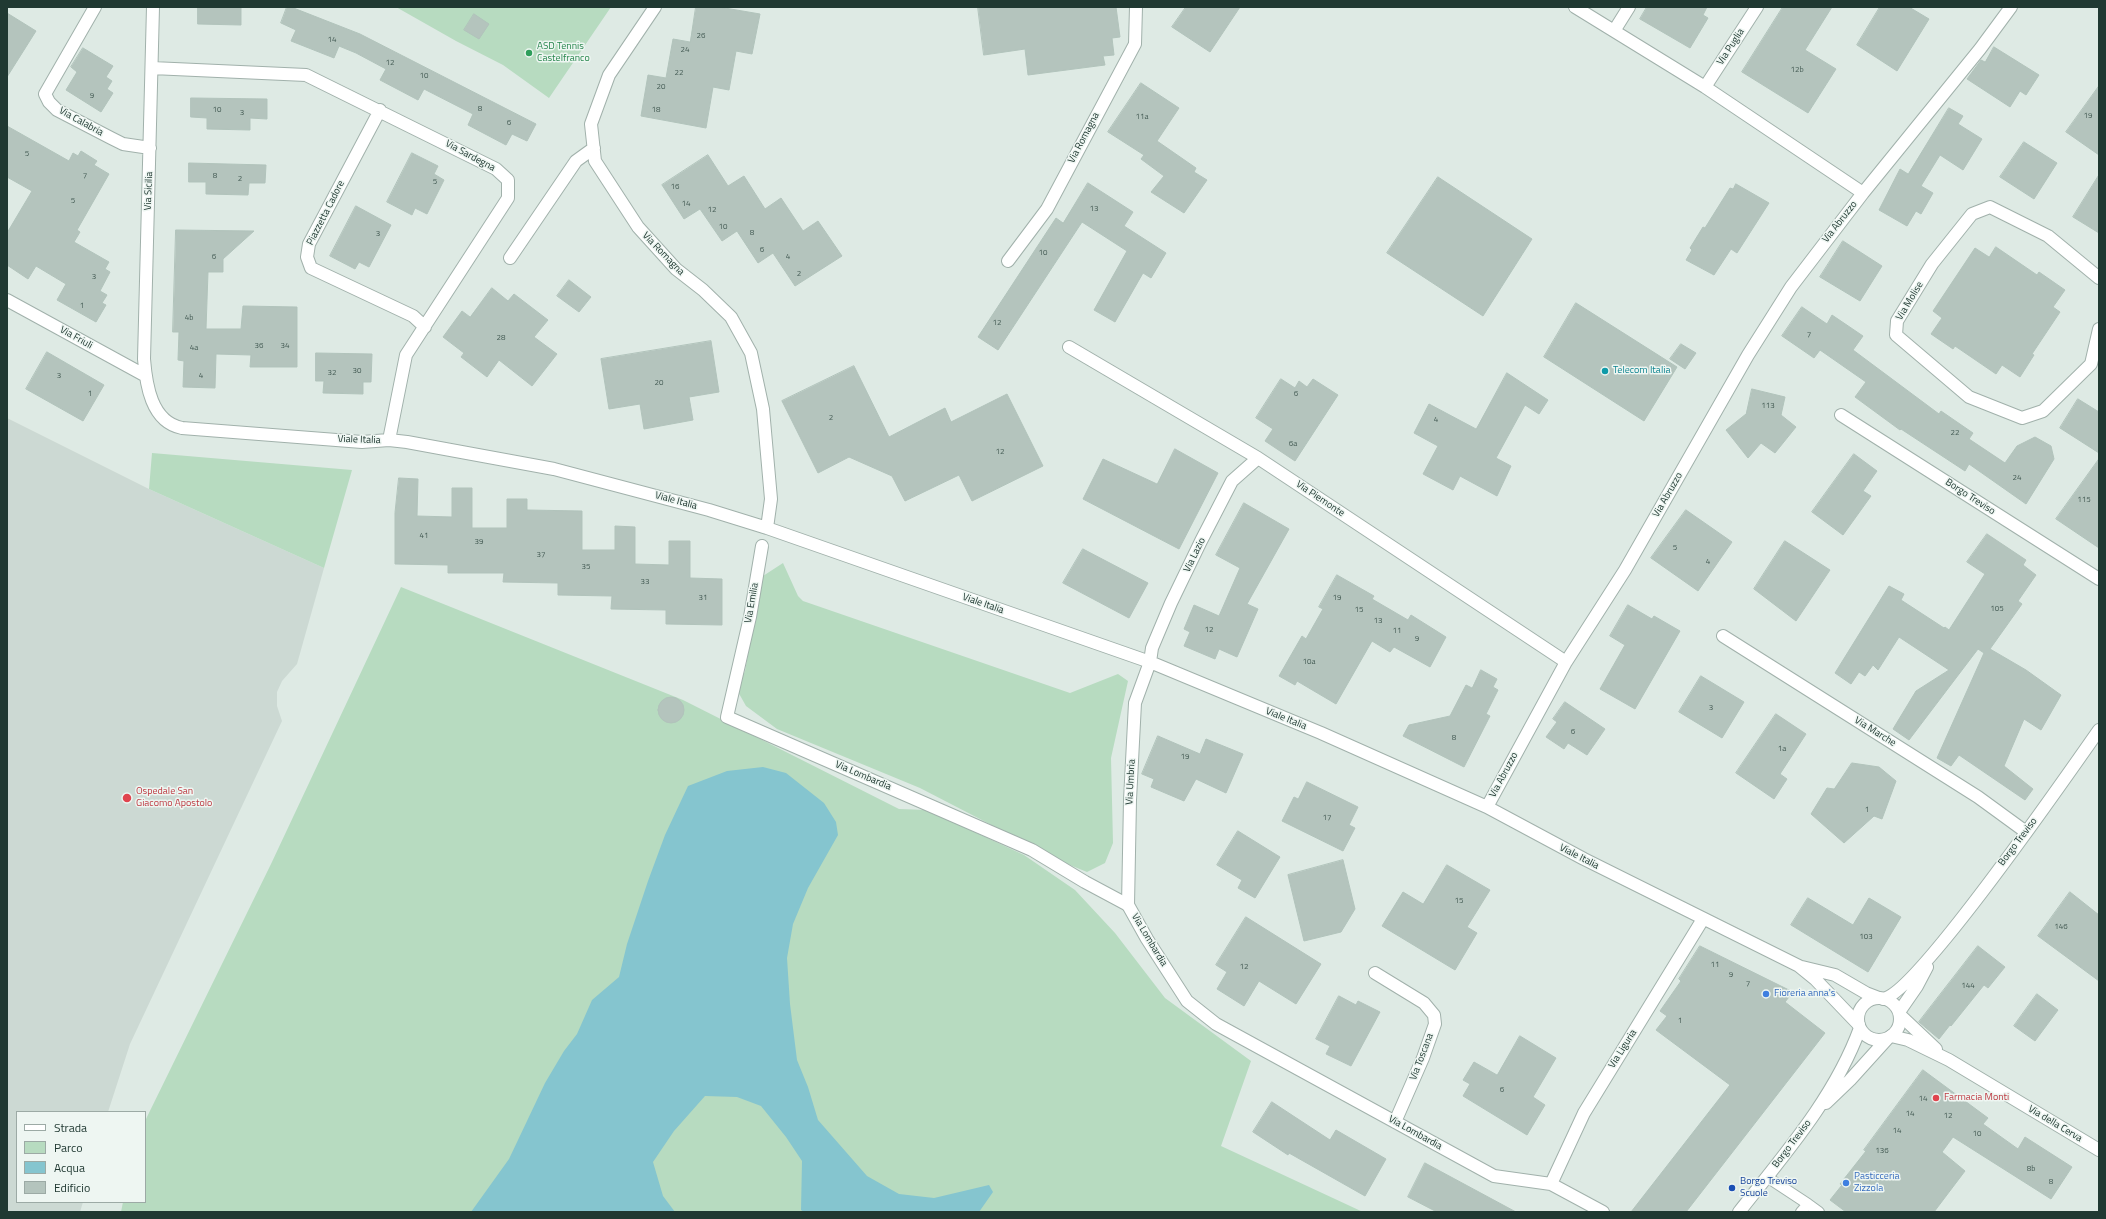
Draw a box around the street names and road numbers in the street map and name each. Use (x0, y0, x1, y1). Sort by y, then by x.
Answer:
street label: Via Puglia (1715, 26, 1747, 68)
street label: Via Calabria (57, 105, 105, 139)
street label: Via Romagna (1066, 111, 1102, 165)
street label: Via Sardegna (443, 138, 497, 174)
street label: Via Sicilia (142, 171, 156, 211)
street label: Piazzetta Cadore (305, 179, 347, 247)
street label: Via Abruzzo (1820, 199, 1860, 245)
street label: Via Romagna (639, 230, 687, 278)
street label: Via Molise (1894, 279, 1926, 323)
street label: Via Friuli (57, 324, 95, 352)
street label: Viale Italia (337, 433, 381, 447)
street label: Via Abruzzo (1650, 471, 1686, 519)
street label: Borgo Treviso (1943, 476, 1997, 518)
street label: Via Piemonte (1293, 478, 1347, 520)
street label: Viale Italia (654, 490, 698, 512)
street label: Via Lazio (1181, 536, 1209, 574)
street label: Via Emilia (743, 582, 761, 624)
street label: Viale Italia (961, 591, 1005, 617)
street label: Viale Italia (1264, 705, 1308, 733)
street label: Via Marche (1852, 715, 1898, 749)
street label: Via Abruzzo (1487, 750, 1521, 800)
street label: Via Lombardia (833, 759, 893, 793)
street label: Via Umbria (1124, 759, 1138, 805)
street label: Borgo Treviso (1996, 816, 2040, 868)
street label: Viale Italia (1557, 842, 1601, 872)
street label: Via Lombardia (1128, 911, 1170, 969)
street label: Via Liguria (1606, 1027, 1640, 1071)
street label: Via Toscana (1408, 1032, 1436, 1082)
street label: Via della Cerva (2026, 1103, 2084, 1145)
street label: Via Lombardia (1386, 1113, 1444, 1153)
street label: Borgo Treviso (1770, 1118, 1814, 1170)

